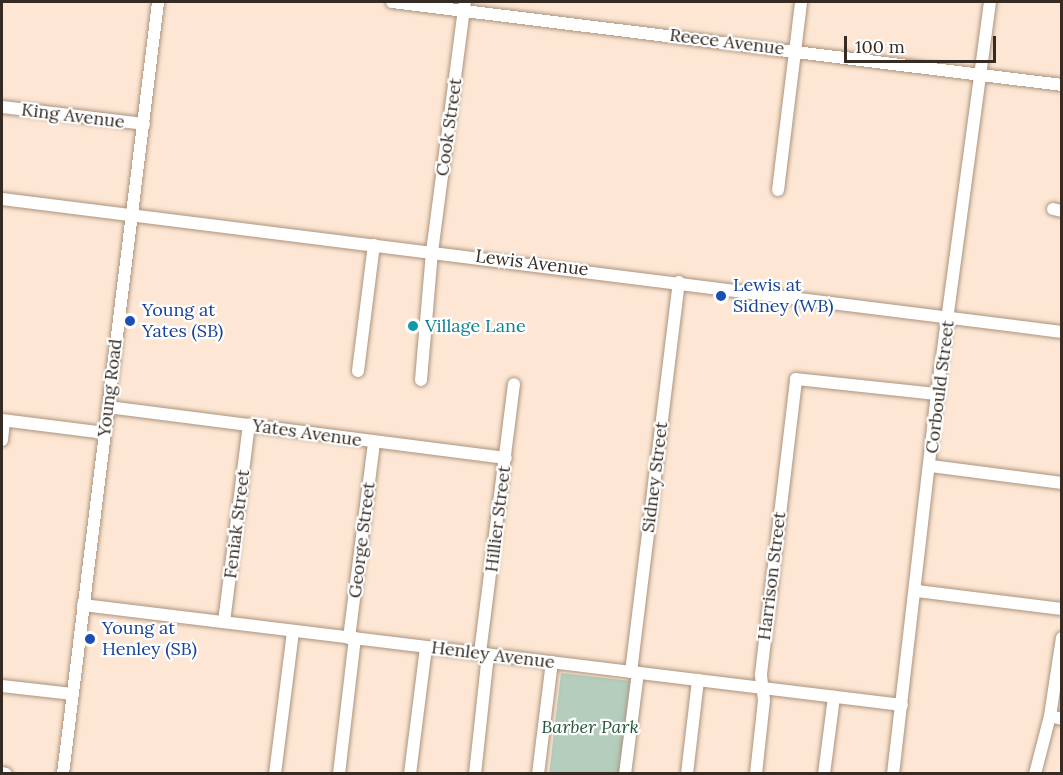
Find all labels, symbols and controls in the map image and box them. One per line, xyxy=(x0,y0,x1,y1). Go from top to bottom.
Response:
street label: Reece Avenue xyxy=(668,24,786,60)
scale bar xyxy=(847,24,998,62)
text: 100 m xyxy=(855,35,905,58)
street label: Cook Street xyxy=(431,76,467,178)
street label: King Avenue xyxy=(20,99,126,133)
street label: Lewis Avenue xyxy=(474,245,590,281)
place label: Lewis at Sidney (WB) xyxy=(733,275,833,318)
marker: Lewis at Sidney (WB) xyxy=(714,289,728,303)
place label: Young at Yates (SB) xyxy=(142,300,223,342)
marker: Young at Yates (SB) xyxy=(123,314,137,328)
place label: Village Lane xyxy=(425,315,526,337)
marker: Village Lane xyxy=(406,319,420,333)
street label: Corbould Street xyxy=(921,319,959,455)
street label: Young Road xyxy=(93,338,127,438)
street label: Yates Avenue xyxy=(251,415,363,451)
street label: Sidney Street xyxy=(637,420,673,534)
street label: Hillier Street xyxy=(481,465,515,573)
street label: Feniak Street xyxy=(220,468,254,580)
street label: George Street xyxy=(344,481,380,599)
street label: Harrison Street xyxy=(753,510,791,642)
place label: Young at Henley (SB) xyxy=(102,618,197,660)
marker: Young at Henley (SB) xyxy=(83,632,97,646)
street label: Henley Avenue xyxy=(430,637,556,673)
park label: Barber Park xyxy=(541,716,639,738)

